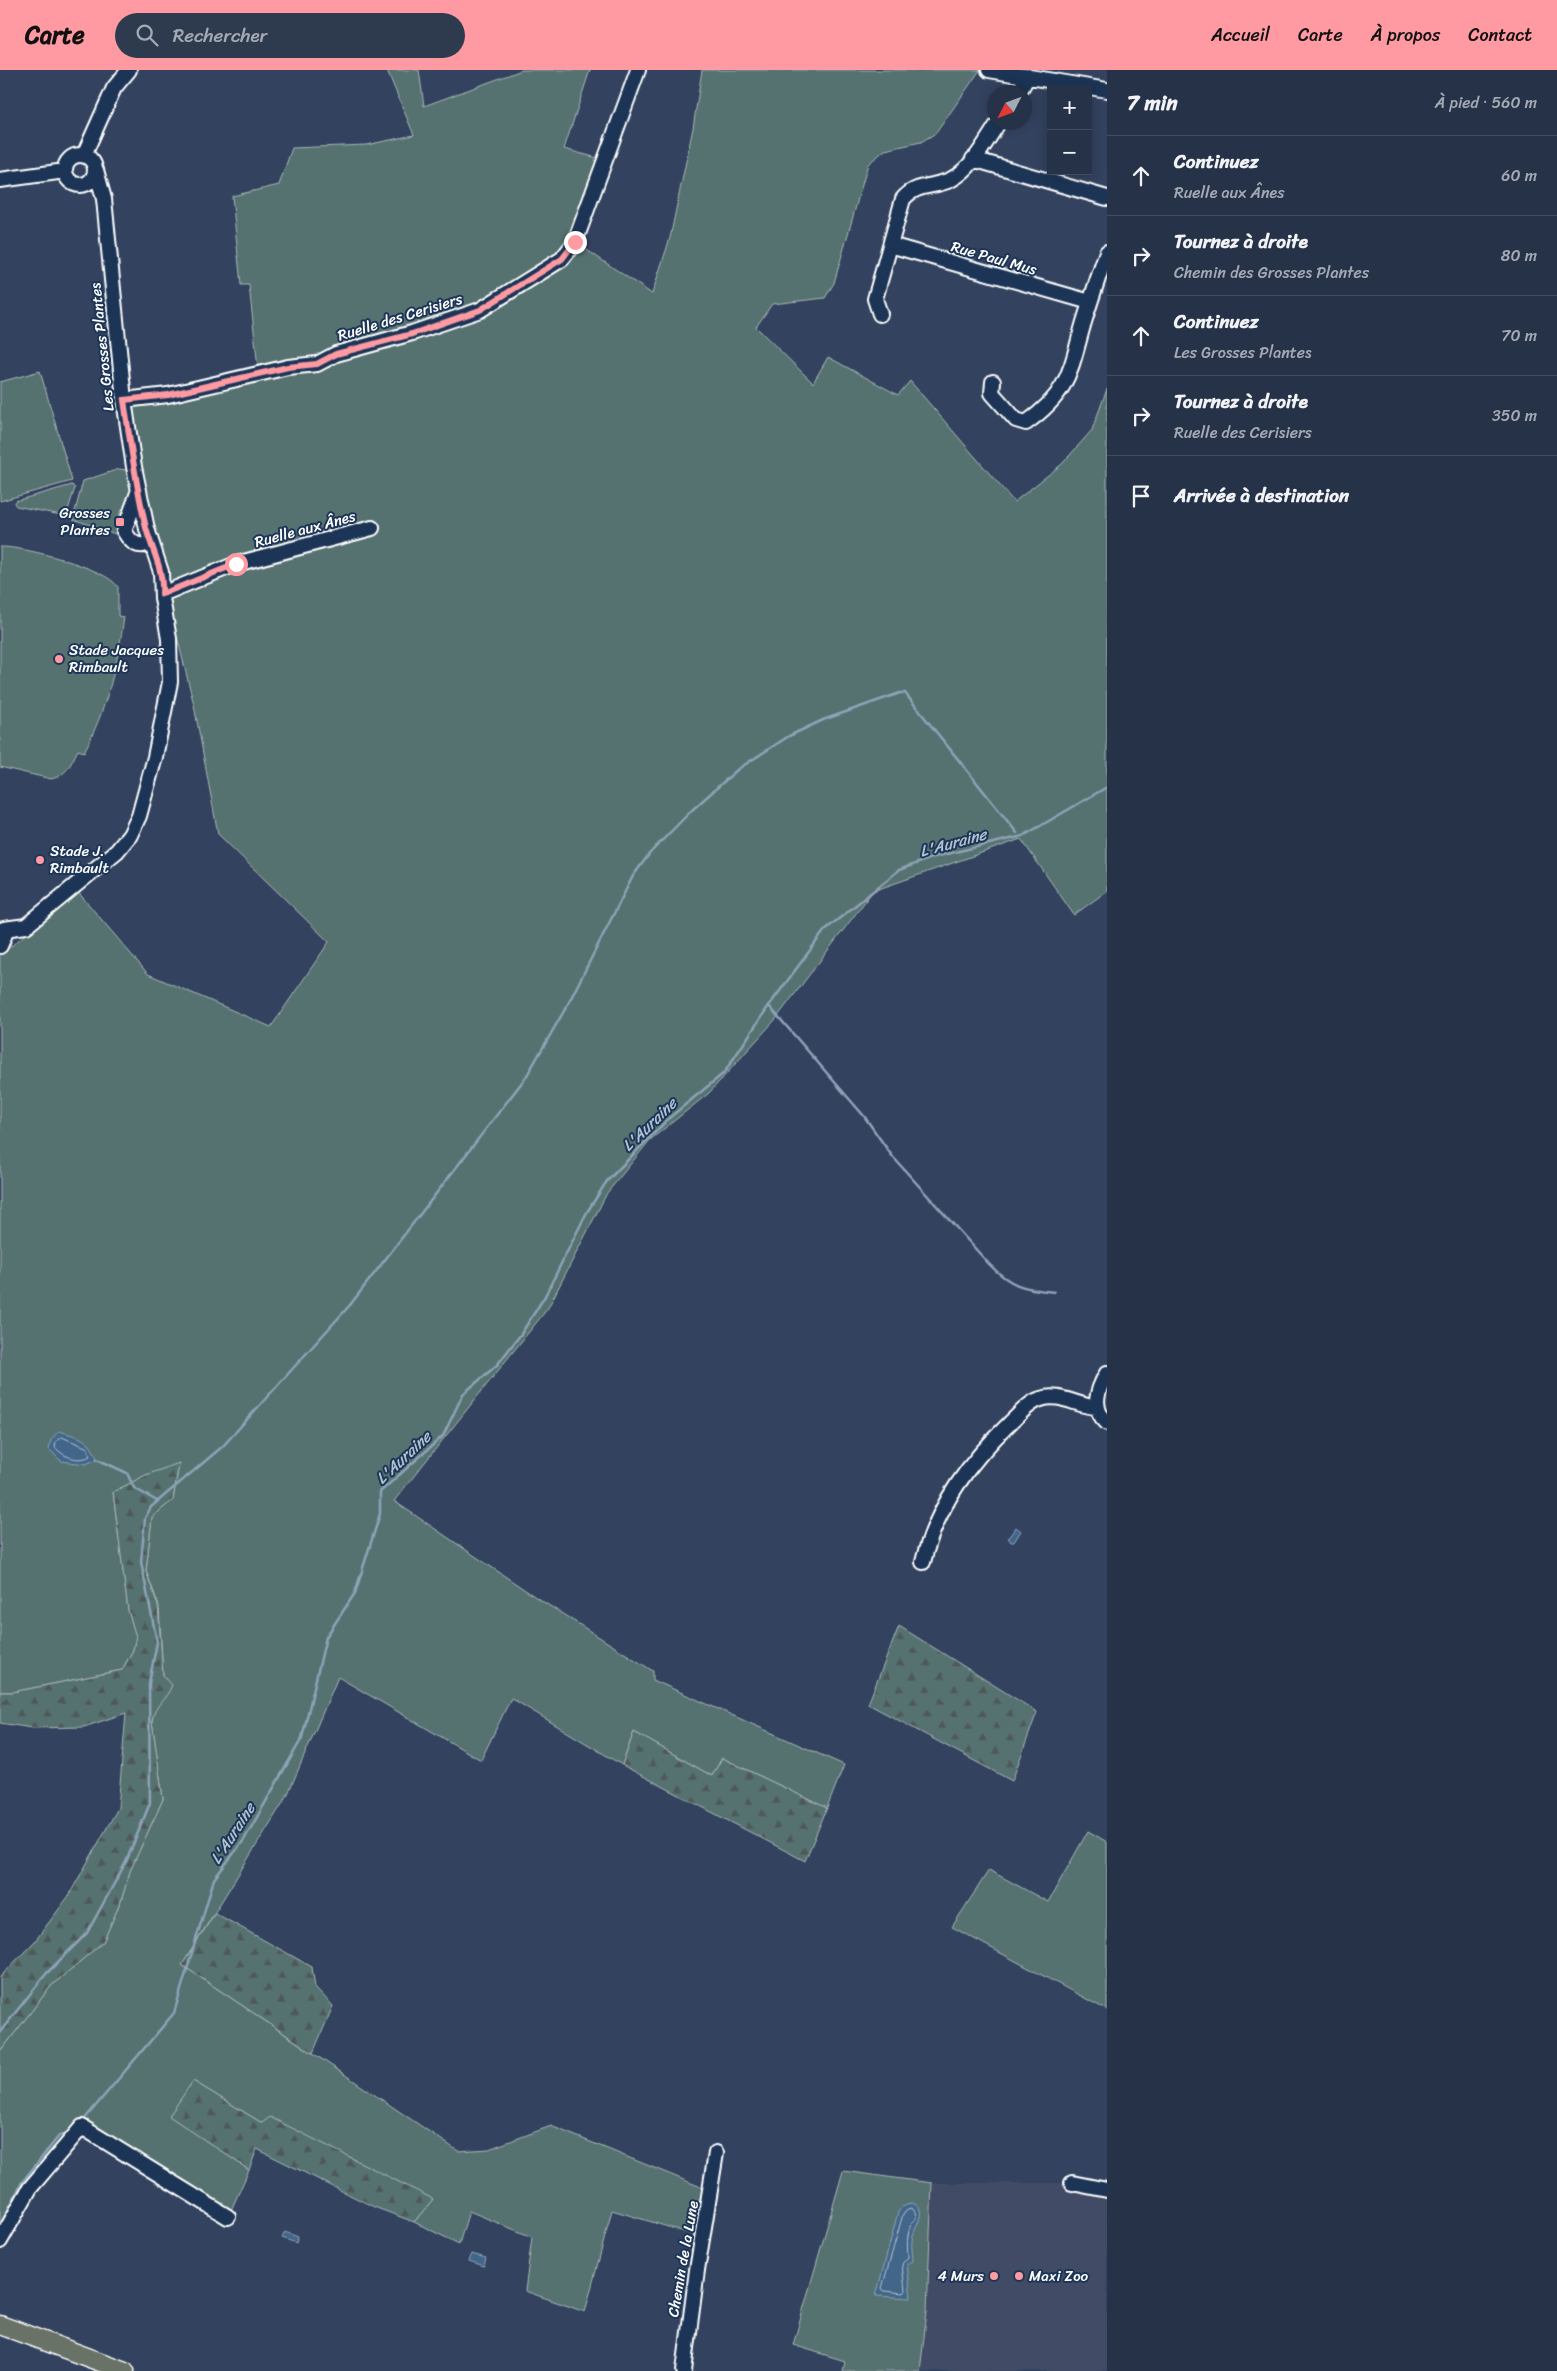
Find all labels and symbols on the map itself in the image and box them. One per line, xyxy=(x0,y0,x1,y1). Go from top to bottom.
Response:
north arrow xyxy=(987,85,1032,130)
route end xyxy=(564,231,587,254)
street label: Rue Paul Mus xyxy=(948,233,1040,283)
street label: Les Grosses Plantes xyxy=(82,281,122,413)
street label: Ruelle des Cerisiers xyxy=(334,286,466,348)
place label: Grosses Plantes xyxy=(59,500,110,543)
street label: Ruelle aux Ânes xyxy=(252,503,359,555)
marker: Grosses Plantes xyxy=(114,516,126,528)
route start xyxy=(225,553,248,576)
place label: Stade Jacques Rimbault xyxy=(69,637,164,680)
marker: Stade Jacques Rimbault xyxy=(53,653,65,665)
water label: L'Auraine xyxy=(916,819,992,865)
place label: Stade J. Rimbault xyxy=(50,838,110,881)
marker: Stade J. Rimbault xyxy=(34,854,46,866)
water label: L'Auraine xyxy=(615,1089,685,1159)
water label: L'Auraine xyxy=(368,1422,440,1491)
water label: L'Auraine xyxy=(202,1795,264,1870)
street label: Chemin de la Lune xyxy=(660,2199,706,2319)
place label: 4 Murs xyxy=(937,2263,984,2289)
place label: Maxi Zoo xyxy=(1029,2263,1089,2289)
marker: 4 Murs xyxy=(988,2270,1000,2282)
marker: Maxi Zoo xyxy=(1013,2270,1025,2282)

